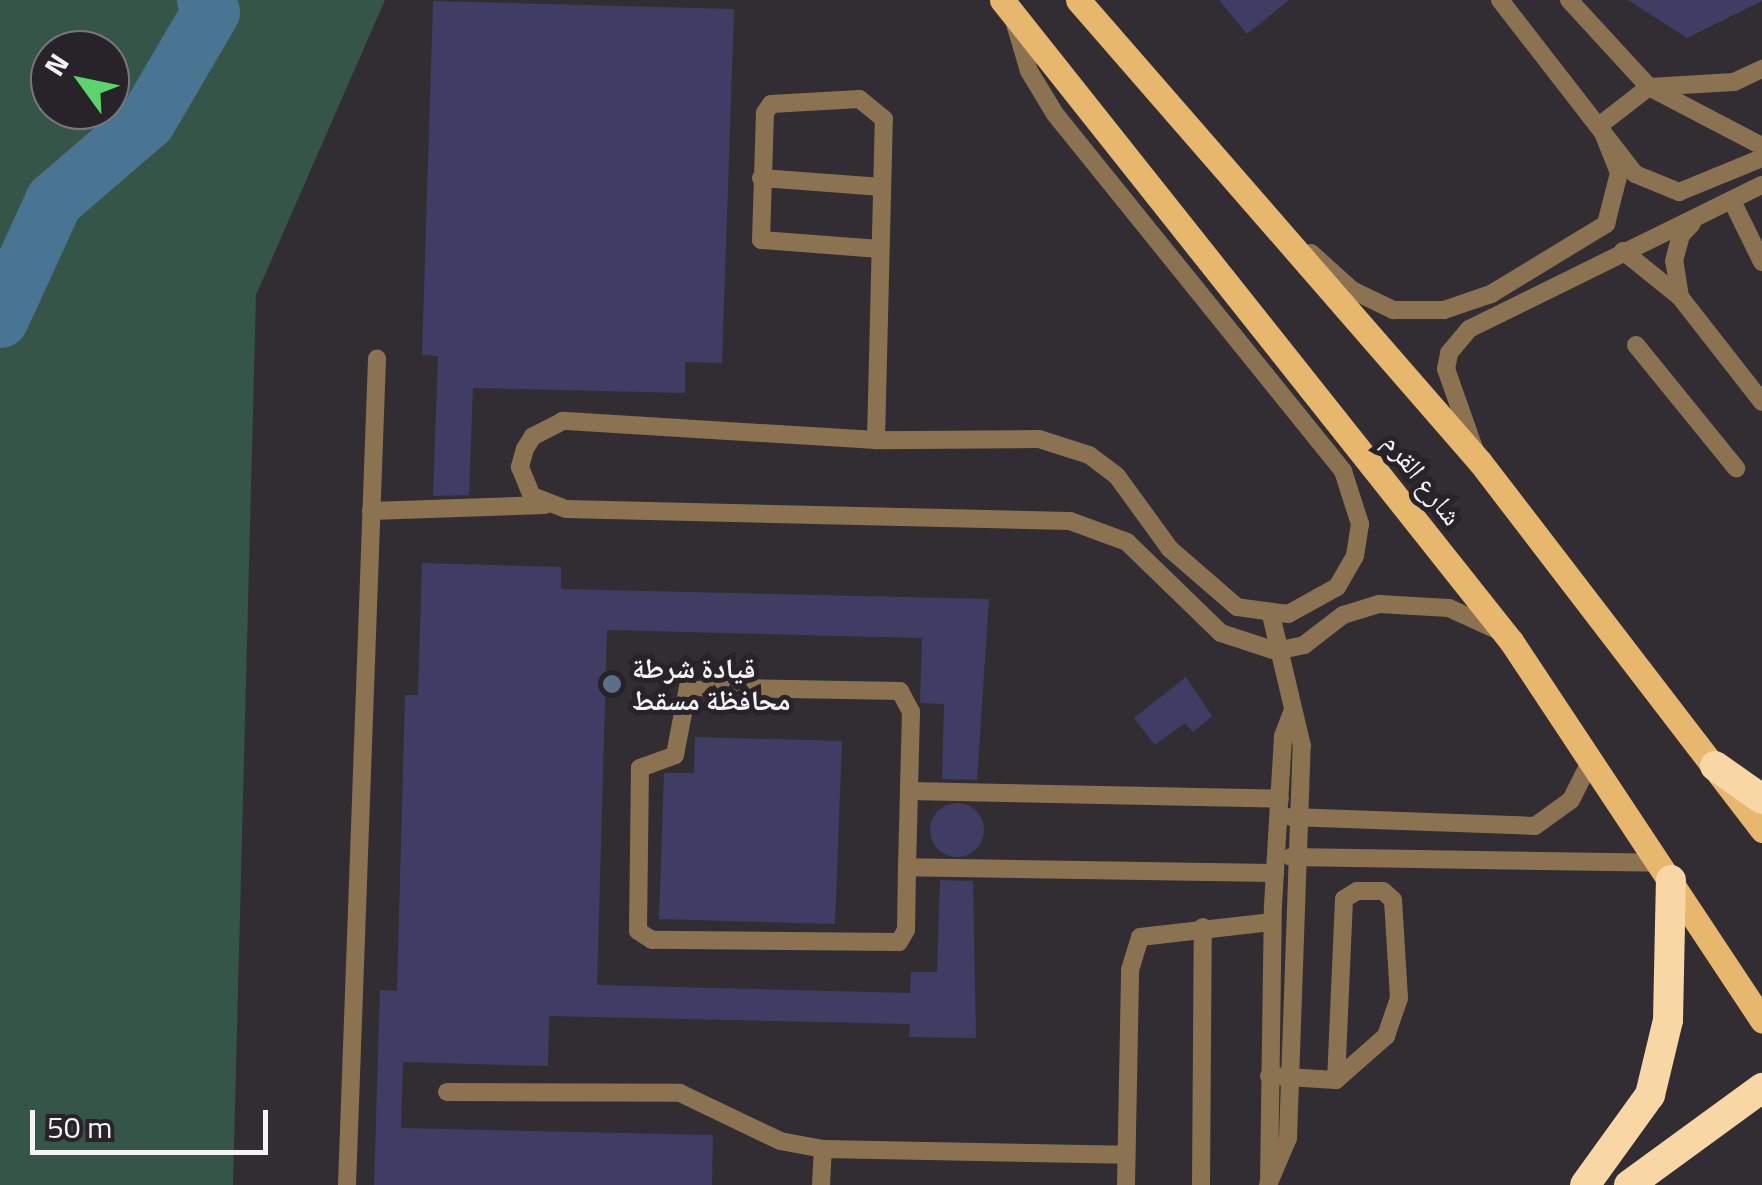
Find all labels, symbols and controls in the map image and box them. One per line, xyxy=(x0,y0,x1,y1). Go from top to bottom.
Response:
north arrow xyxy=(30,30,130,130)
text: N xyxy=(33,45,79,84)
street label: شارع القرم xyxy=(1377,426,1469,532)
place label: قيادة شرطة محافظة مسقط xyxy=(632,651,790,717)
marker: قيادة شرطة محافظة مسقط xyxy=(601,673,623,695)
scale bar xyxy=(35,1090,272,1152)
text: 50 m xyxy=(47,1104,112,1150)

